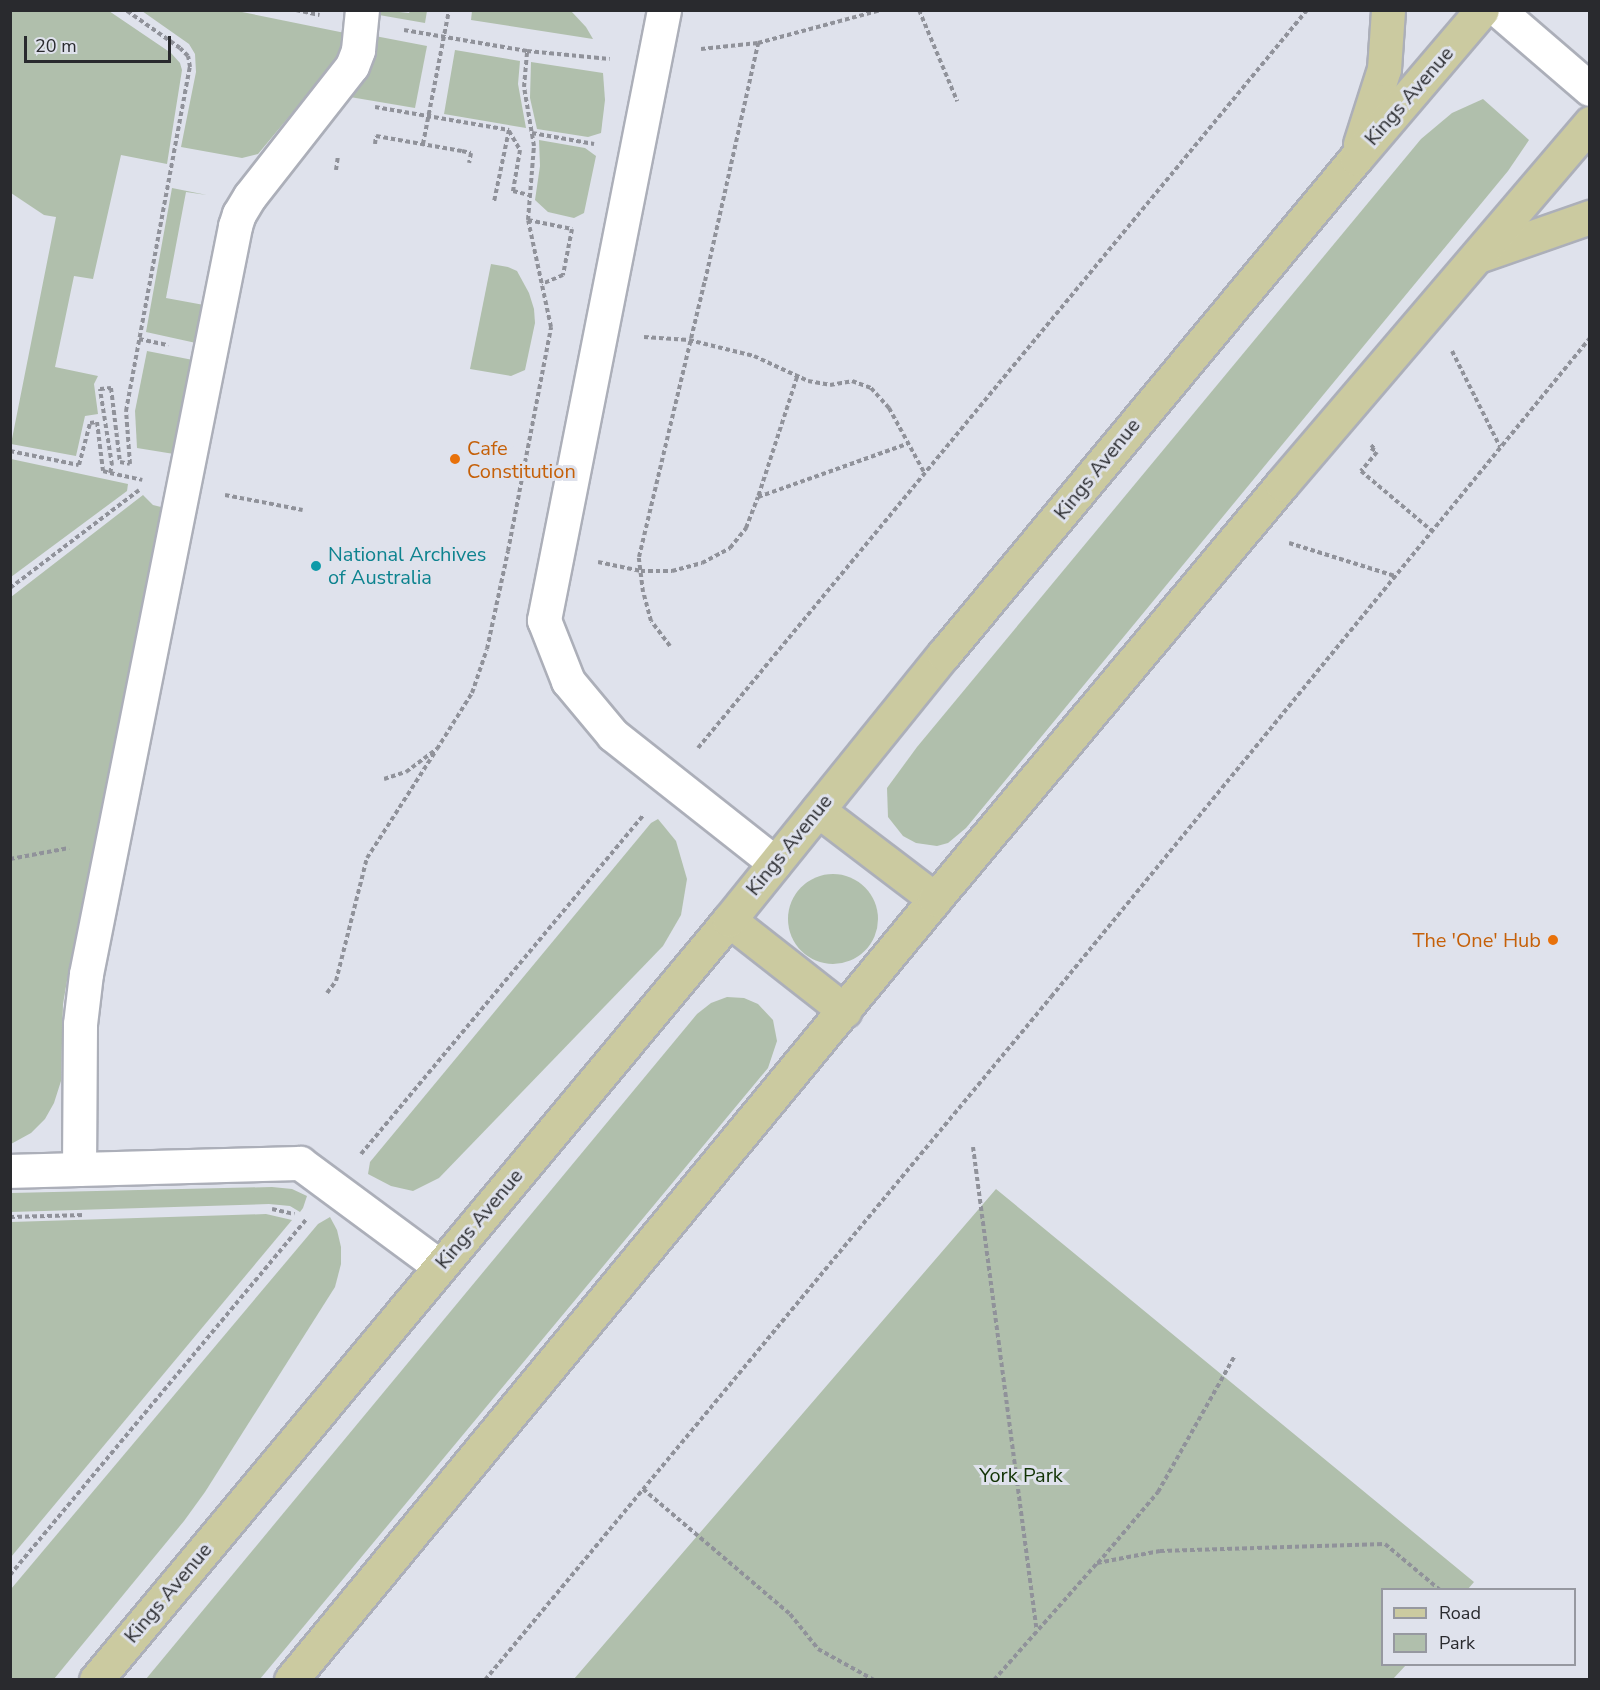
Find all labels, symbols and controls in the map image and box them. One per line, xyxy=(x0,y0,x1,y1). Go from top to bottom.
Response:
scale bar xyxy=(27,24,174,62)
text: 20 m xyxy=(35,34,77,58)
street label: Kings Avenue xyxy=(1360,42,1458,150)
street label: Kings Avenue xyxy=(1049,414,1145,524)
place label: Cafe Constitution xyxy=(467,436,576,483)
marker: Cafe Constitution xyxy=(448,452,462,466)
place label: National Archives of Australia xyxy=(328,542,486,589)
marker: National Archives of Australia xyxy=(309,559,323,573)
street label: Kings Avenue xyxy=(741,790,837,900)
place label: The 'One' Hub xyxy=(1412,928,1541,952)
marker: The 'One' Hub xyxy=(1546,933,1560,947)
street label: Kings Avenue xyxy=(430,1164,528,1274)
park label: York Park xyxy=(979,1463,1063,1487)
street label: Kings Avenue xyxy=(119,1538,217,1648)
legend xyxy=(1381,1588,1576,1666)
text: Road xyxy=(1439,1601,1481,1625)
text: Park xyxy=(1439,1631,1475,1655)

